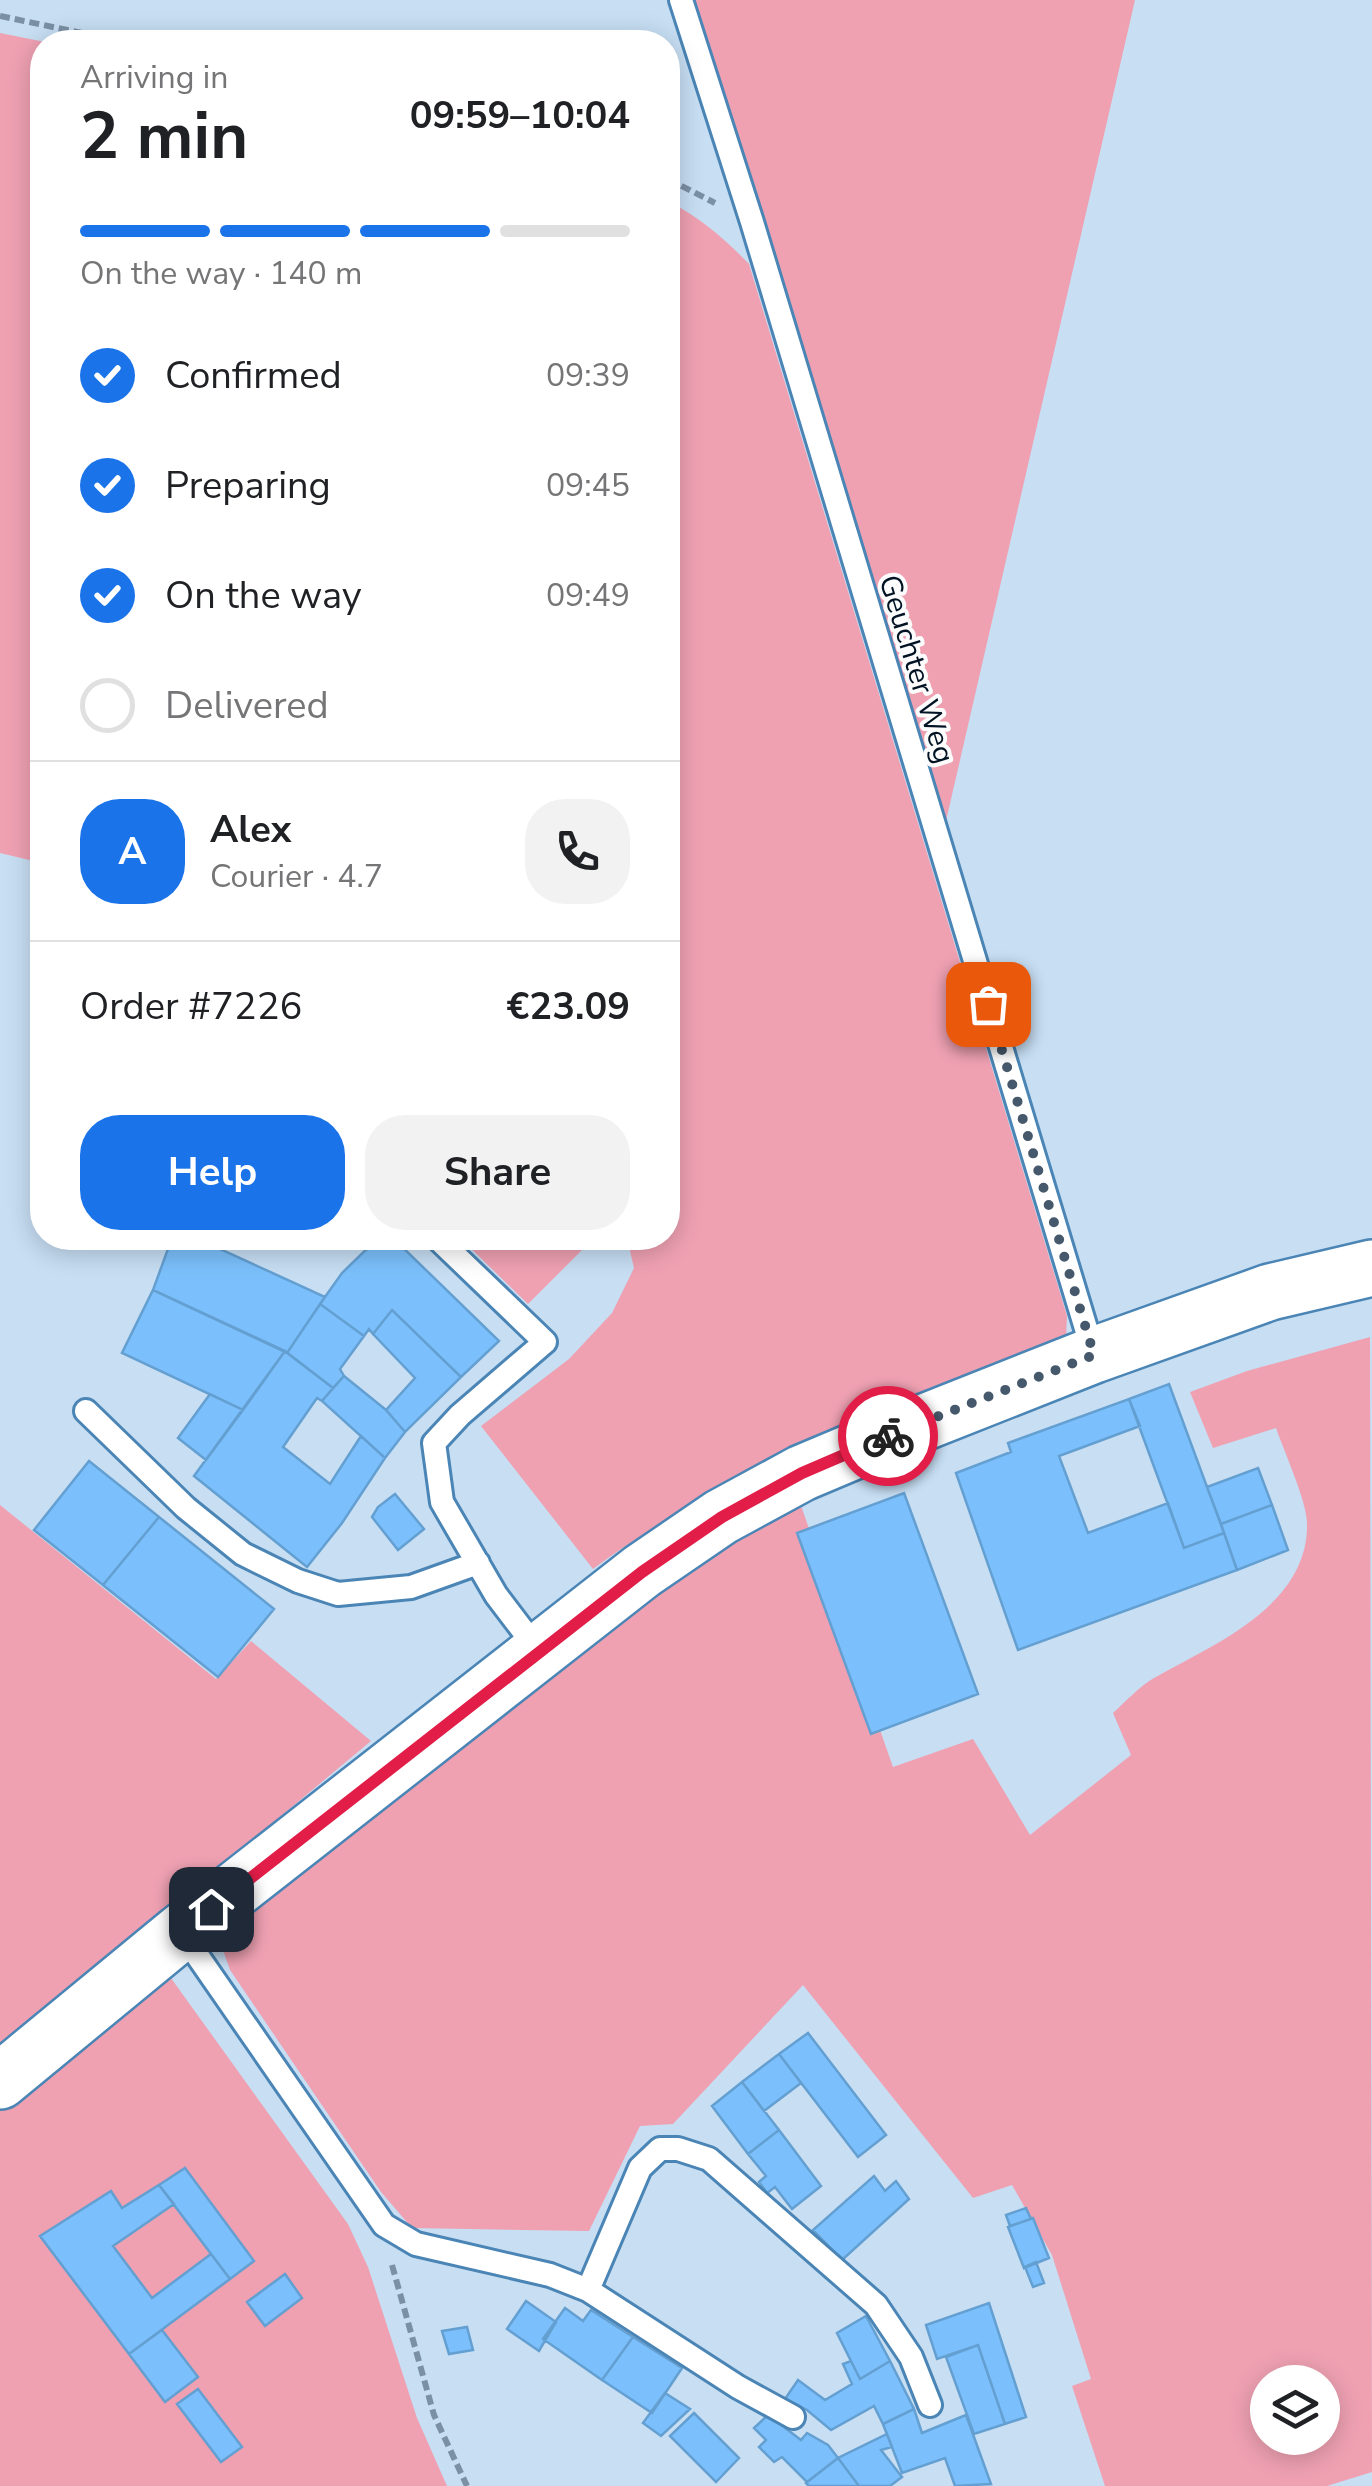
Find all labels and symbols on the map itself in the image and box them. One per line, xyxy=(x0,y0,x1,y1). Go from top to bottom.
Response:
street label: Geuchter Weg xyxy=(868,570,965,768)
pin xyxy=(946,962,1031,1047)
courier xyxy=(838,1386,938,1486)
pin xyxy=(169,1867,254,1952)

